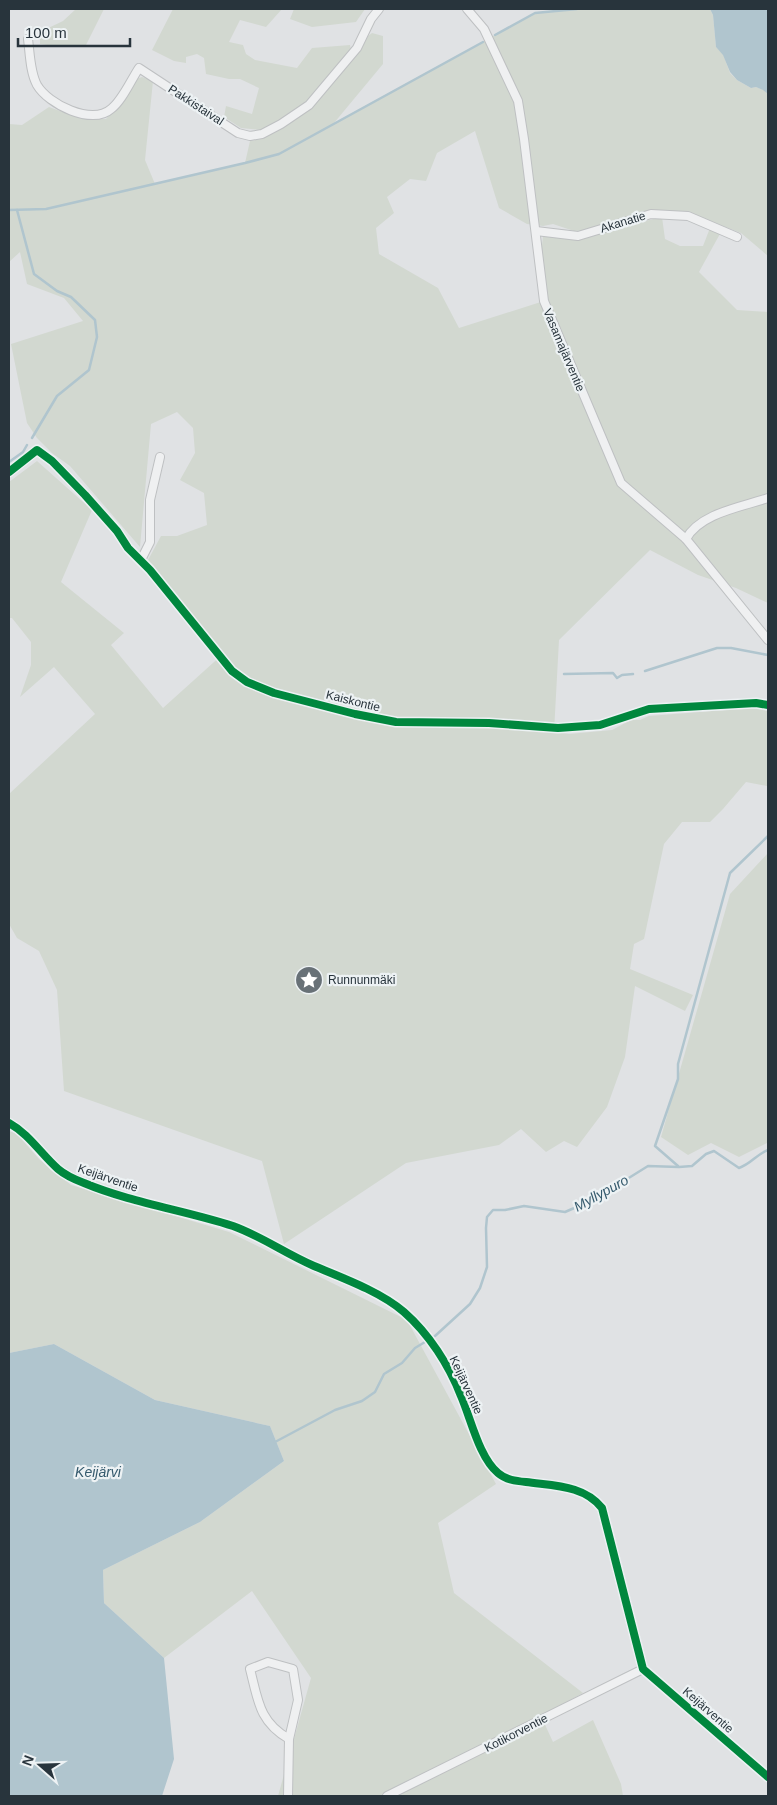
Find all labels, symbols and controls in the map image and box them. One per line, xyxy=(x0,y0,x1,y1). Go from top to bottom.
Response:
scale bar xyxy=(18,15,130,47)
text: 100 m xyxy=(25,24,67,41)
street label: Pakkistaival xyxy=(166,82,226,128)
street label: Akanatie xyxy=(599,208,648,236)
street label: Vasamajärventie xyxy=(540,307,588,394)
street label: Kaiskontie xyxy=(324,688,382,715)
place icon: Runnunmäki xyxy=(294,965,324,995)
place label: Runnunmäki xyxy=(328,973,395,987)
street label: Keijärventie xyxy=(76,1161,140,1195)
water label: Myllypuro xyxy=(571,1171,631,1215)
street label: Keijärventie xyxy=(446,1354,486,1417)
water label: Keijärvi xyxy=(75,1464,122,1480)
street label: Keijärventie xyxy=(680,1684,736,1736)
street label: Kotikorventie xyxy=(482,1711,550,1755)
north arrow xyxy=(15,1740,65,1790)
text: N xyxy=(19,1753,37,1768)

